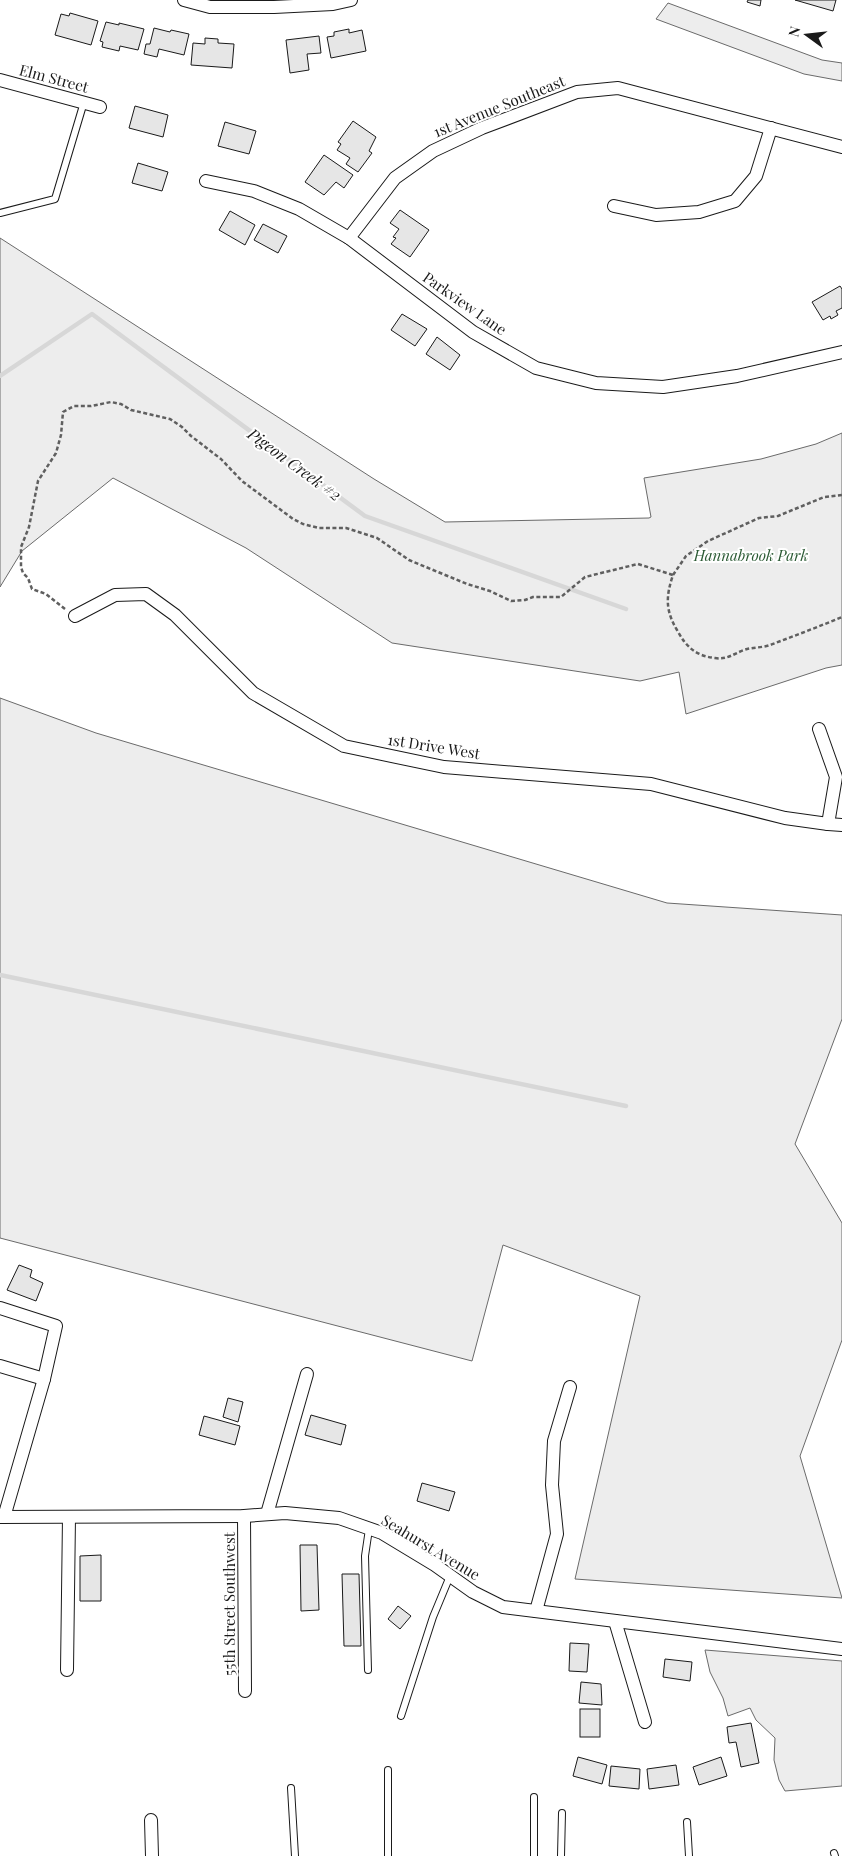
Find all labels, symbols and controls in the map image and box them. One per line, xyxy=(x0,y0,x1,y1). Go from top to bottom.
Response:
north arrow xyxy=(782,10,832,60)
text: N xyxy=(783,24,804,39)
street label: Elm Street xyxy=(17,59,91,97)
street label: 1st Avenue Southeast xyxy=(430,70,568,141)
street label: Parkview Lane xyxy=(419,267,511,339)
water label: Pigeon Creek #2 xyxy=(243,422,346,505)
park label: Hannabrook Park xyxy=(693,545,809,565)
street label: 1st Drive West xyxy=(386,729,482,763)
street label: Seahurst Avenue xyxy=(378,1510,484,1584)
street label: 55th Street Southwest xyxy=(219,1531,239,1676)

